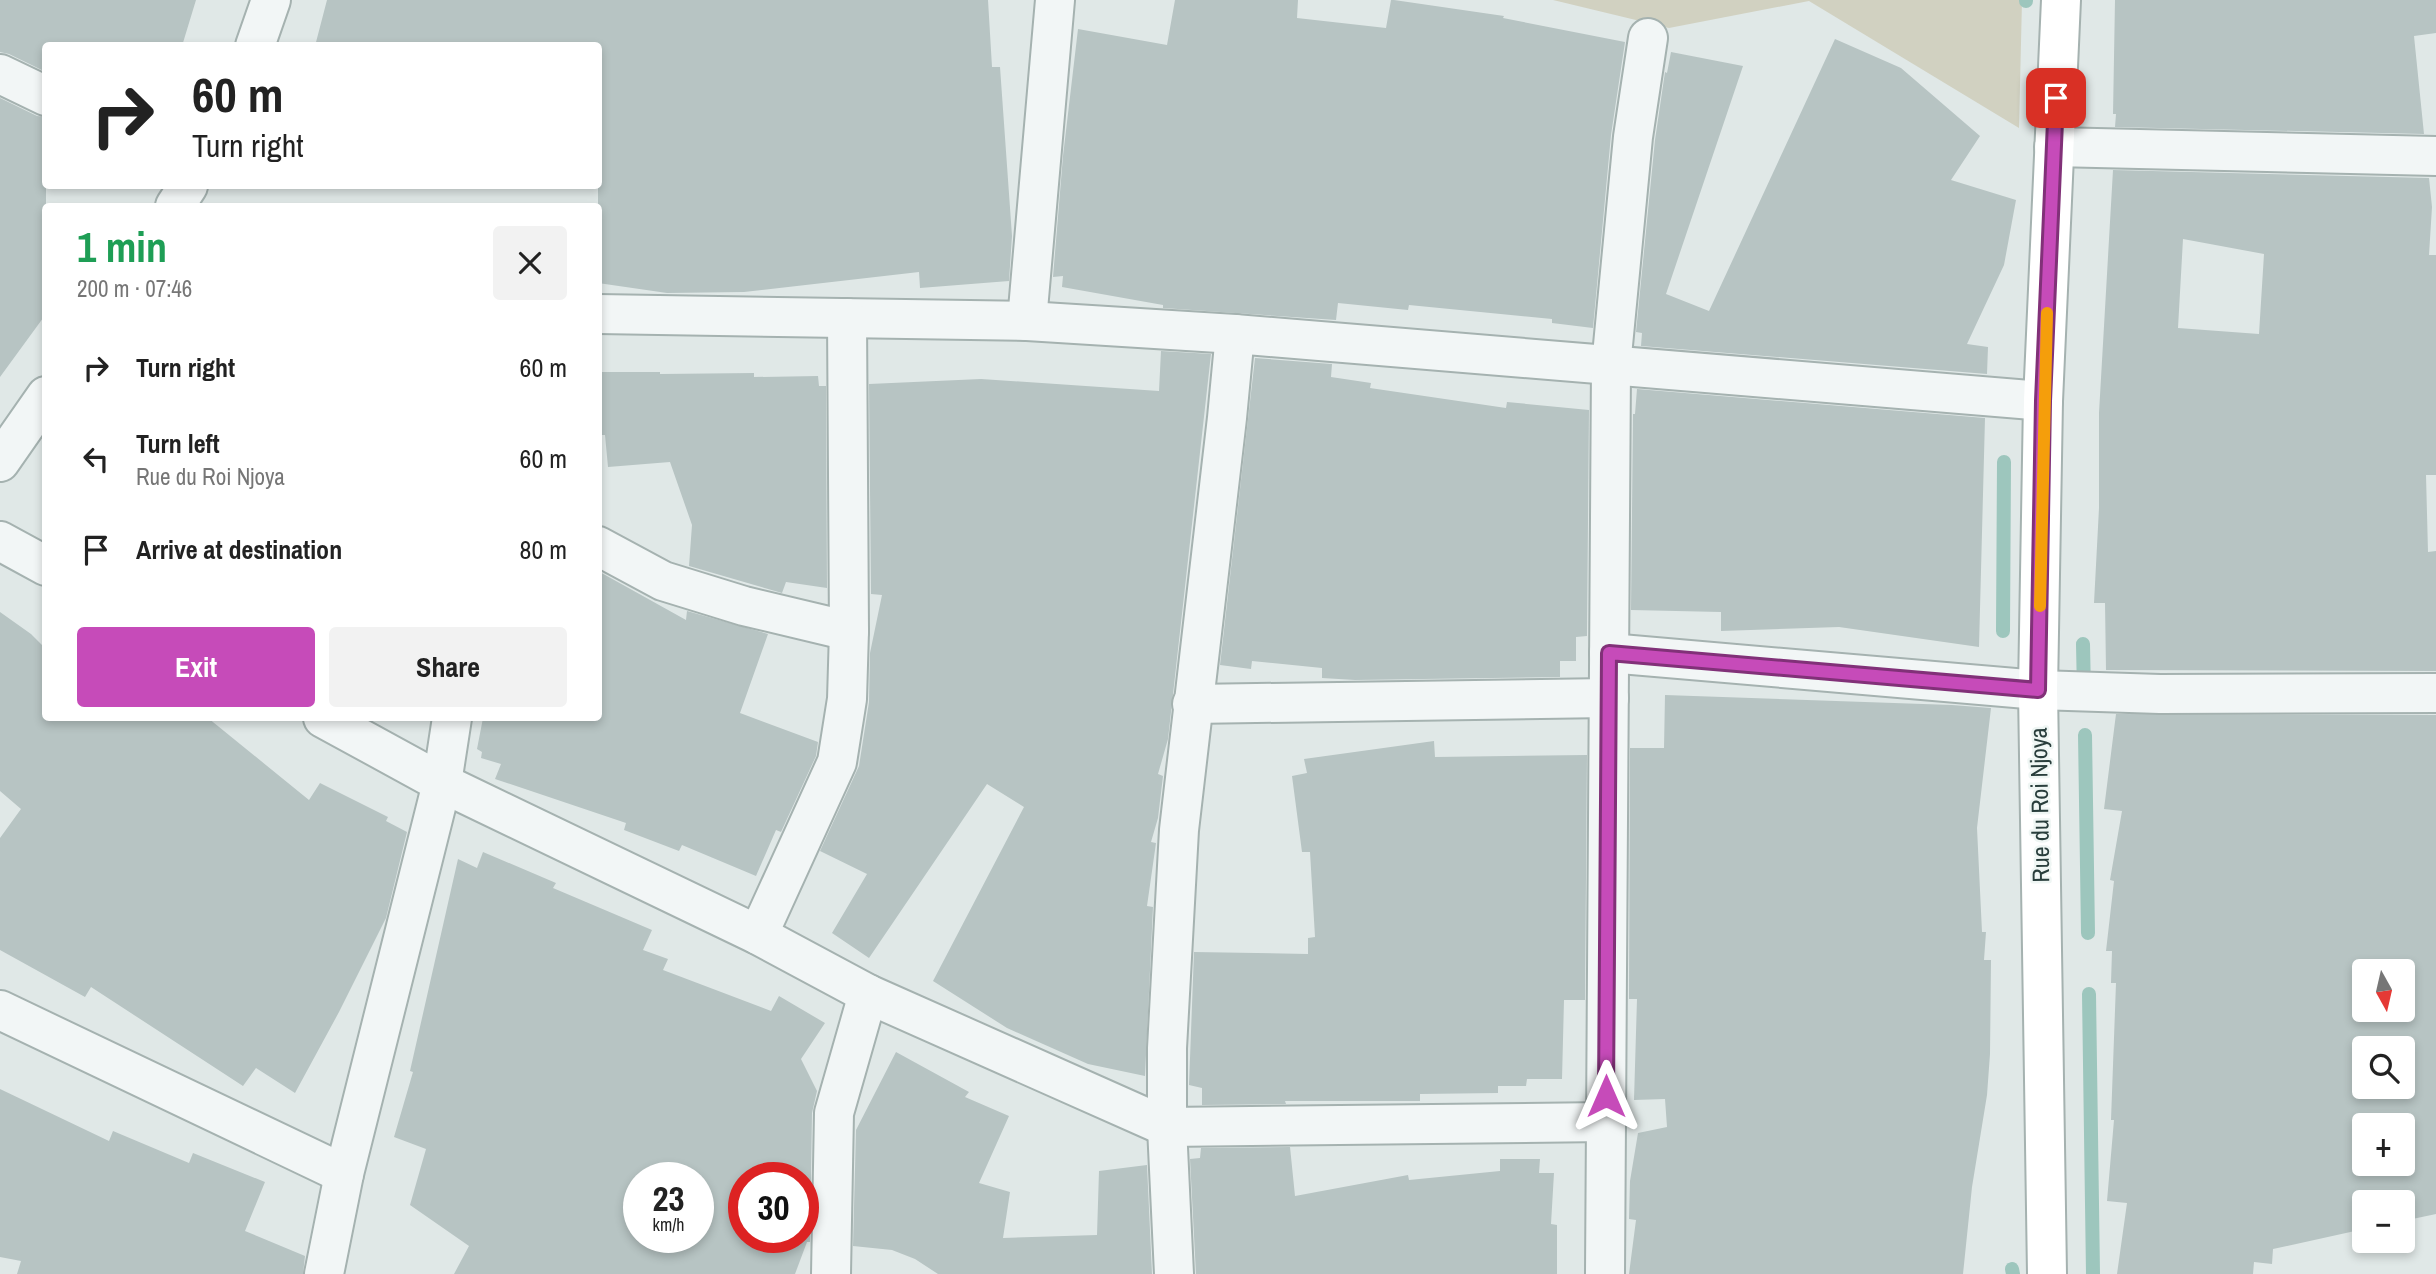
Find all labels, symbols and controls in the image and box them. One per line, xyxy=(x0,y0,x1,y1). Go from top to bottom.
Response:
text: 60 m xyxy=(192,61,284,127)
pin xyxy=(2026,68,2086,128)
icon: right xyxy=(77,70,168,161)
icon: arrive xyxy=(2037,79,2075,117)
text: Turn right xyxy=(192,124,304,167)
text: 1 min xyxy=(77,219,167,275)
button: close xyxy=(493,226,567,300)
text: 200 m · 07:46 xyxy=(77,273,192,304)
icon: right xyxy=(77,349,115,387)
text: Turn right xyxy=(136,350,235,385)
text: 60 m xyxy=(520,350,567,385)
text: Turn left xyxy=(136,426,220,461)
icon: left xyxy=(77,440,115,478)
text: 60 m xyxy=(520,441,567,476)
text: Rue du Roi Njoya xyxy=(136,461,285,492)
icon: arrive xyxy=(77,531,115,569)
text: Arrive at destination xyxy=(136,532,342,567)
text: 80 m xyxy=(520,532,567,567)
button: Exit xyxy=(77,627,315,707)
button: Share xyxy=(329,627,567,707)
street label: Rue du Roi Njoya xyxy=(2022,727,2056,883)
north arrow xyxy=(2352,959,2415,1022)
map controls xyxy=(2352,959,2415,1253)
button: search xyxy=(2352,1036,2415,1099)
position arrow xyxy=(1569,1059,1643,1133)
button: + xyxy=(2352,1113,2415,1176)
speed limit sign: 30 xyxy=(728,1162,819,1253)
text: 23 xyxy=(653,1175,684,1222)
button: − xyxy=(2352,1190,2415,1253)
text: km/h xyxy=(653,1212,685,1237)

